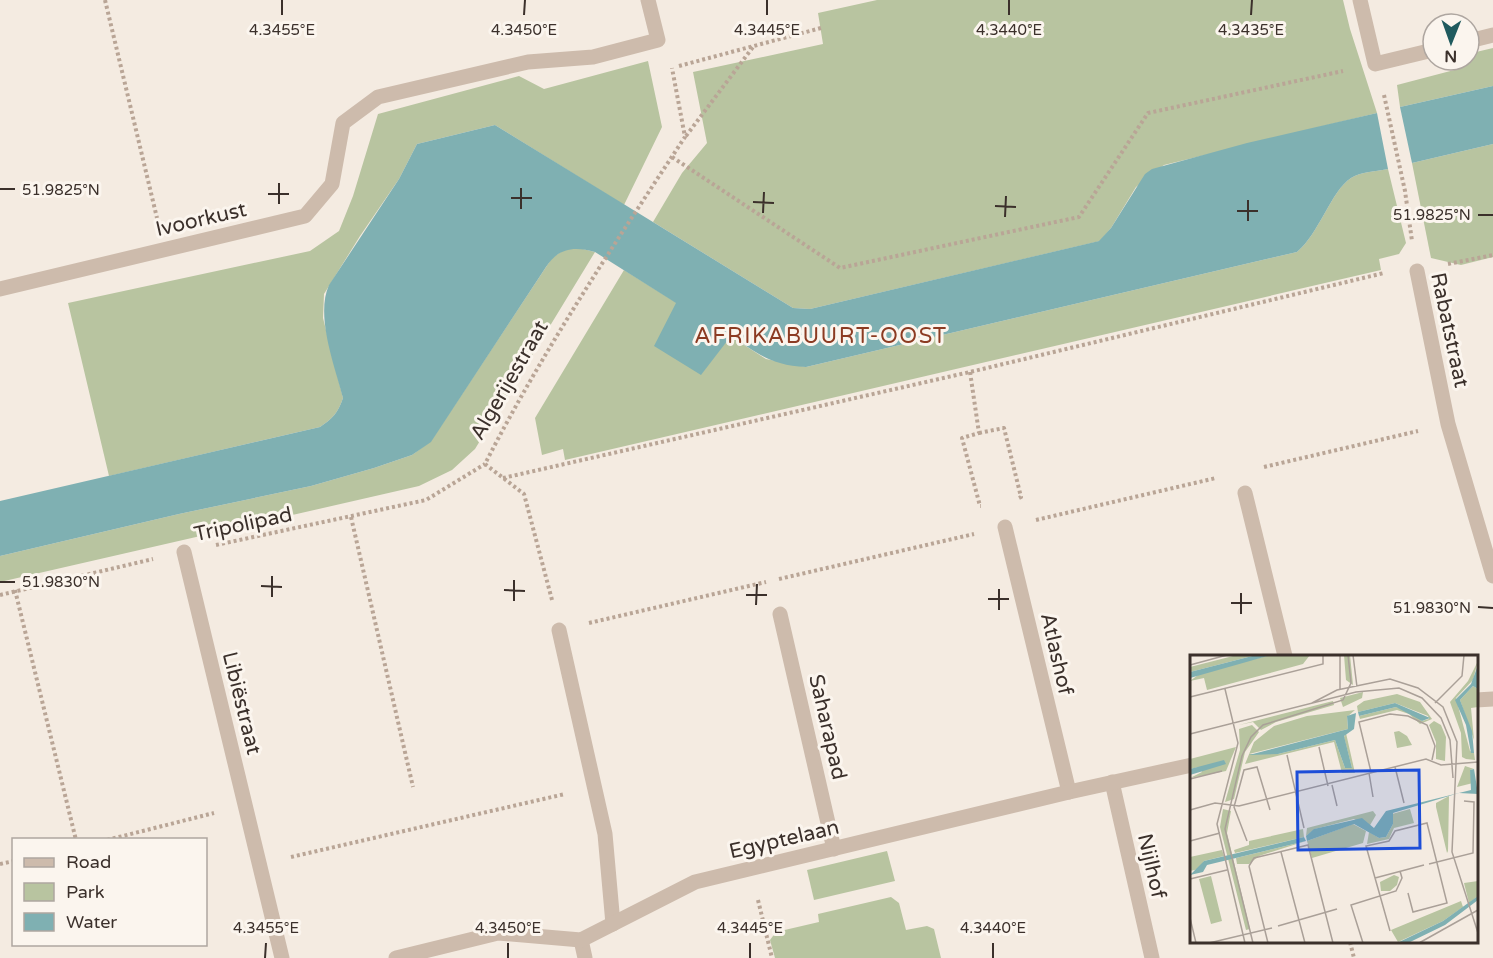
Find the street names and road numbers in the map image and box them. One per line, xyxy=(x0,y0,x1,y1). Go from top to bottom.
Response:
street label: Ivoorkust xyxy=(153,197,249,242)
street label: Rabatstraat xyxy=(1425,270,1474,390)
street label: Algerijestraat xyxy=(465,316,554,444)
street label: Tripolipad xyxy=(192,502,294,547)
street label: Atlashof xyxy=(1035,610,1078,698)
street label: Libiëstraat xyxy=(217,649,266,757)
street label: Saharapad xyxy=(803,672,852,782)
street label: Egyptelaan xyxy=(727,815,842,864)
street label: Nijlhof xyxy=(1132,831,1171,901)

